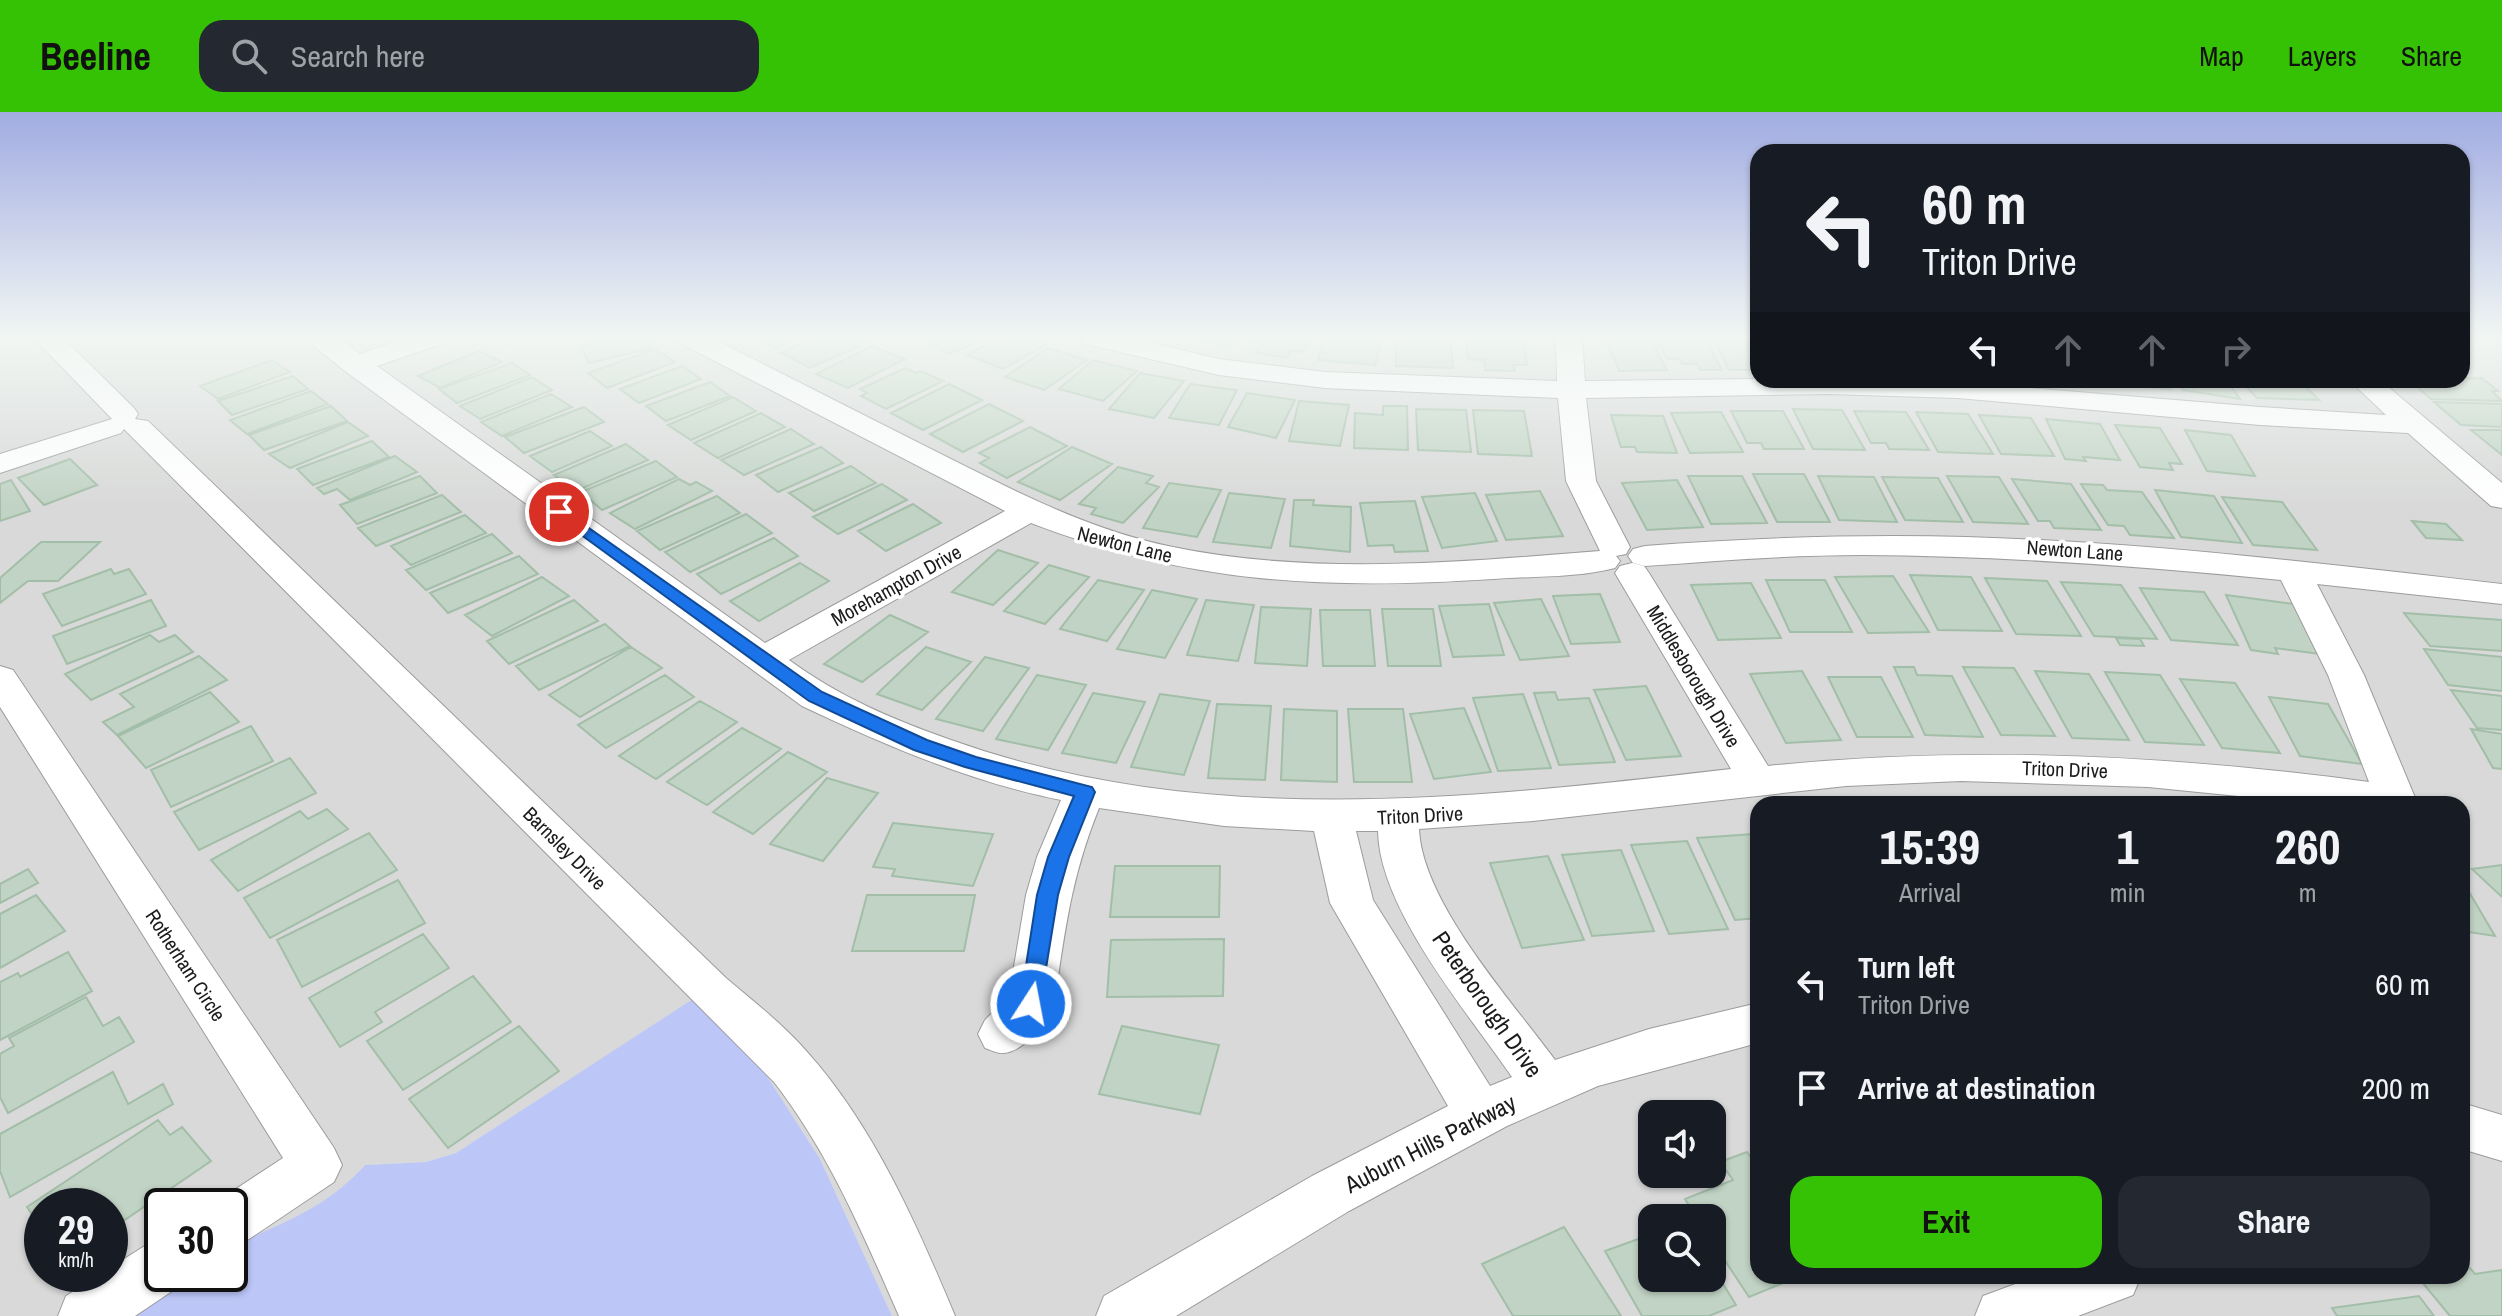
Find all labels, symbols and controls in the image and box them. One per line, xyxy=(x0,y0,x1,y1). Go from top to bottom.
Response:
search box xyxy=(199,20,759,92)
text: Beeline xyxy=(40,31,151,82)
icon: search xyxy=(227,34,271,78)
text: Search here xyxy=(291,36,425,76)
text: Map xyxy=(2199,37,2244,75)
text: Layers xyxy=(2288,37,2357,75)
text: Share xyxy=(2401,37,2462,75)
text: 60 m xyxy=(1922,166,2027,241)
icon: left xyxy=(1790,176,1894,280)
text: Triton Drive xyxy=(1922,238,2077,286)
icon: left xyxy=(1962,328,2006,372)
icon: ahead xyxy=(2046,328,2090,372)
icon: ahead xyxy=(2130,328,2174,372)
icon: right xyxy=(2214,328,2258,372)
pin xyxy=(525,478,593,546)
icon: arrive xyxy=(537,490,581,534)
street label: Newton Lane xyxy=(1075,519,1175,569)
street label: Newton Lane xyxy=(2026,533,2124,567)
street label: Morehampton Drive xyxy=(826,538,966,632)
street label: Middlesborough Drive xyxy=(1641,600,1747,752)
street label: Triton Drive xyxy=(2022,754,2108,784)
street label: Triton Drive xyxy=(1376,799,1464,831)
street label: Barnsley Drive xyxy=(517,800,613,896)
text: 15:39 xyxy=(1880,814,1980,879)
text: 1 xyxy=(2117,814,2138,879)
text: 260 xyxy=(2275,814,2340,879)
text: Arrival xyxy=(1899,875,1961,910)
text: min xyxy=(2110,875,2145,910)
text: m xyxy=(2299,875,2317,910)
street label: Rotherham Circle xyxy=(140,904,232,1026)
street label: Peterborough Drive xyxy=(1426,924,1550,1084)
text: Turn left xyxy=(1858,947,1955,987)
position arrow xyxy=(989,962,1073,1046)
icon: left xyxy=(1790,962,1834,1006)
text: 60 m xyxy=(2375,964,2430,1004)
text: Triton Drive xyxy=(1858,987,1970,1022)
icon: arrive xyxy=(1790,1066,1834,1110)
text: Arrive at destination xyxy=(1858,1068,2096,1108)
text: 200 m xyxy=(2362,1068,2430,1108)
street label: Auburn Hills Parkway xyxy=(1338,1086,1521,1200)
map controls xyxy=(1638,1100,1726,1292)
button: sound xyxy=(1638,1100,1726,1188)
button: Exit xyxy=(1790,1176,2102,1268)
button: Share xyxy=(2118,1176,2430,1268)
speed limit sign: 30 xyxy=(144,1188,248,1292)
text: 29 xyxy=(58,1203,94,1256)
button: search xyxy=(1638,1204,1726,1292)
text: km/h xyxy=(58,1246,94,1273)

